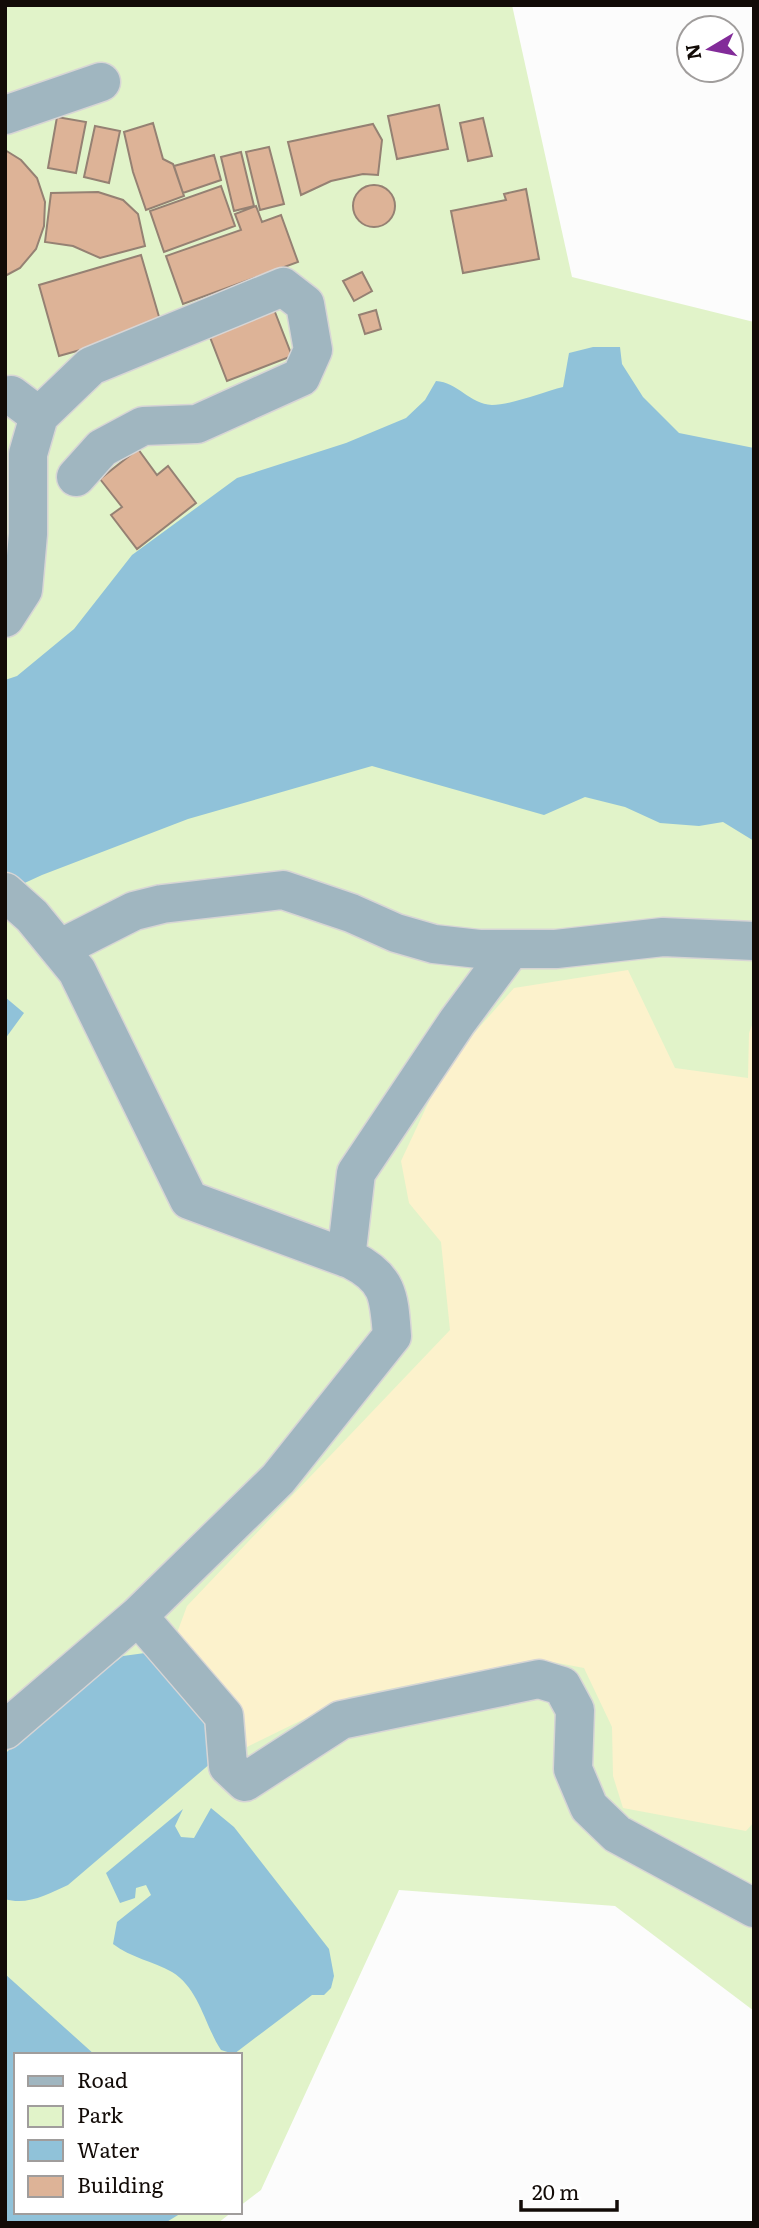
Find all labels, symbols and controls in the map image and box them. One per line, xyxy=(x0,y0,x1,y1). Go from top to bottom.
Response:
north arrow xyxy=(675,14,745,84)
text: N xyxy=(677,42,707,62)
legend xyxy=(14,2053,242,2214)
text: Road xyxy=(77,2063,128,2094)
text: Park xyxy=(77,2098,123,2129)
text: Water xyxy=(77,2133,139,2164)
text: Building xyxy=(77,2168,164,2199)
scale bar xyxy=(521,2168,617,2212)
text: 20 m xyxy=(532,2175,579,2206)

